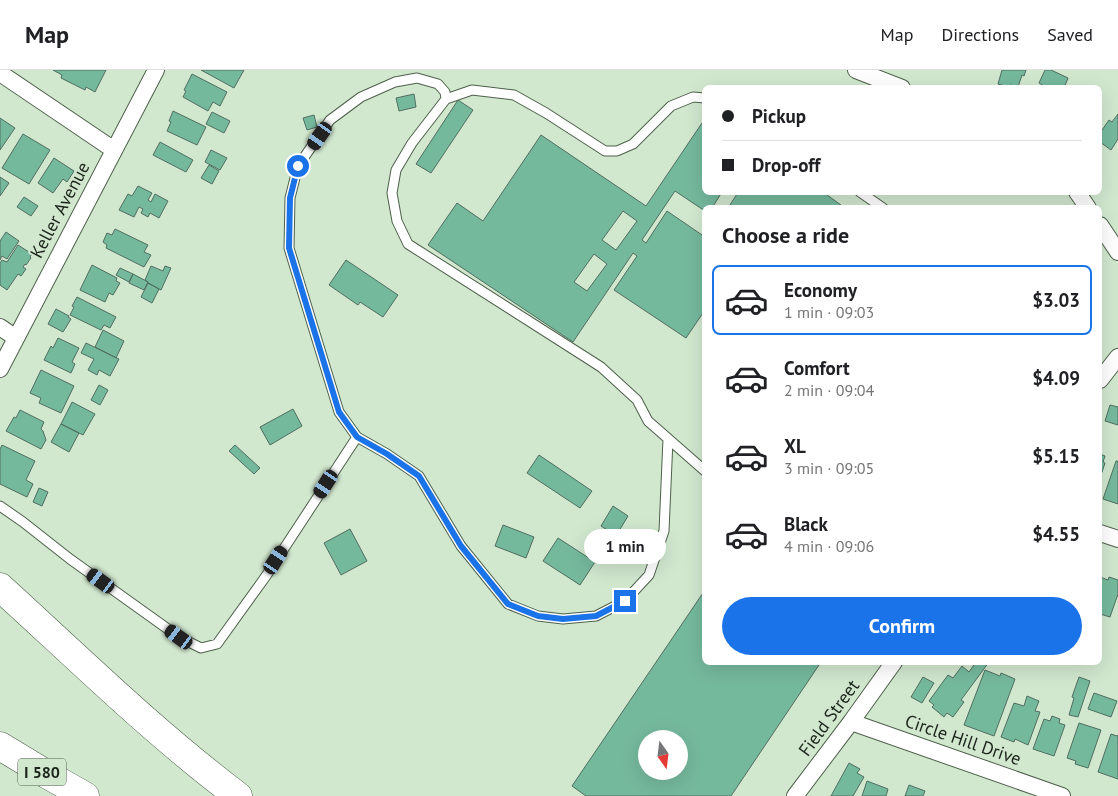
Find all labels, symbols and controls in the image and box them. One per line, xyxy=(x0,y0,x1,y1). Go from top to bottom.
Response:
text: Map xyxy=(25,19,69,50)
text: Map xyxy=(881,23,913,46)
text: Directions xyxy=(941,23,1019,46)
text: Saved xyxy=(1047,23,1093,46)
text: Pickup xyxy=(752,104,806,128)
car xyxy=(305,119,334,153)
text: Drop-off xyxy=(752,153,820,177)
route start xyxy=(287,155,309,177)
street label: Keller Avenue xyxy=(25,158,94,262)
text: Choose a ride xyxy=(722,221,849,249)
icon: car xyxy=(724,278,769,323)
text: Economy xyxy=(784,278,857,302)
text: $3.03 xyxy=(1032,288,1080,312)
text: 1 min · 09:03 xyxy=(784,302,874,322)
icon: car xyxy=(724,356,769,401)
text: Comfort xyxy=(784,356,850,380)
text: $4.09 xyxy=(1032,366,1080,390)
text: 2 min · 09:04 xyxy=(784,380,874,400)
icon: car xyxy=(724,434,769,479)
text: XL xyxy=(784,434,806,458)
text: $5.15 xyxy=(1032,444,1080,468)
text: 3 min · 09:05 xyxy=(784,458,874,478)
car xyxy=(311,467,340,501)
icon: car xyxy=(724,512,769,557)
text: Black xyxy=(784,512,828,536)
text: $4.55 xyxy=(1032,522,1080,546)
callout: 1 min xyxy=(584,528,666,564)
text: 1 min xyxy=(605,536,645,556)
text: 4 min · 09:06 xyxy=(784,536,874,556)
car xyxy=(261,543,290,577)
car xyxy=(84,566,117,596)
route end xyxy=(614,590,636,612)
button: Confirm xyxy=(722,597,1082,655)
car xyxy=(162,622,195,652)
street label: Field Street xyxy=(793,675,864,760)
street label: Circle Hill Drive xyxy=(902,709,1024,770)
north arrow xyxy=(638,730,688,780)
map controls xyxy=(638,730,688,780)
road number: I 580 xyxy=(18,759,66,786)

